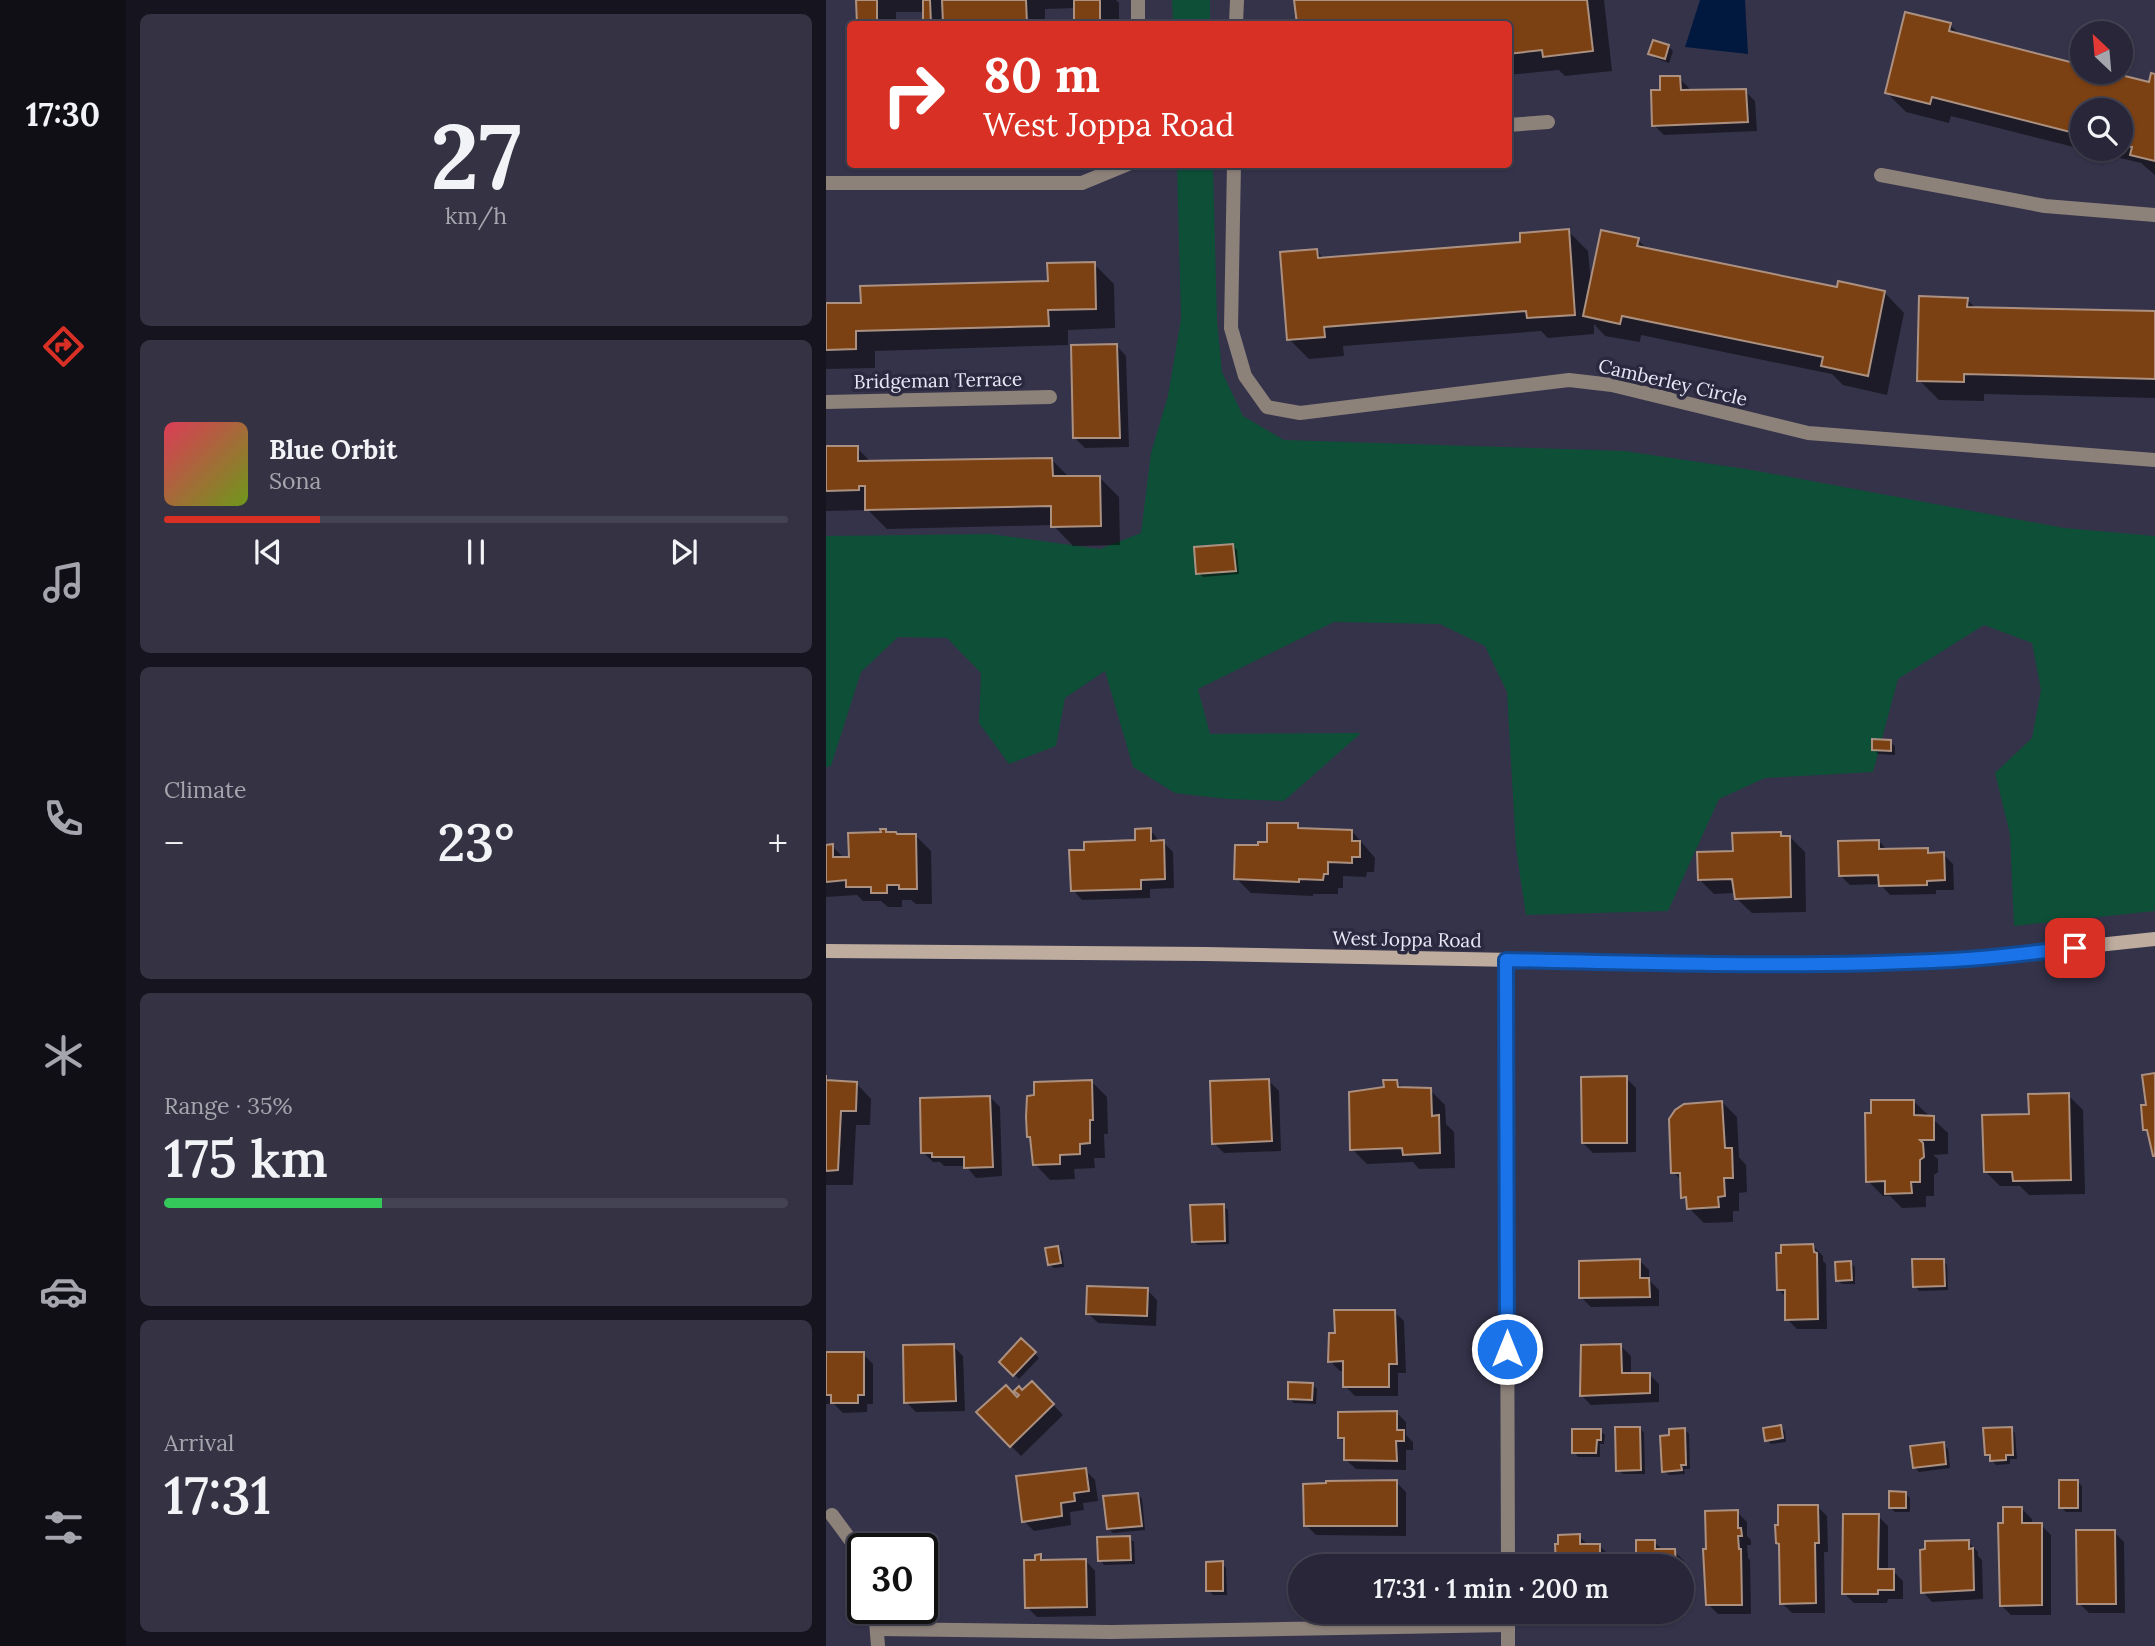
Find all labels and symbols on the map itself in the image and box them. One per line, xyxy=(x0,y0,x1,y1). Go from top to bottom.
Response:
north arrow xyxy=(2070,21,2133,84)
street label: Camberley Circle xyxy=(1596,353,1750,411)
street label: Bridgeman Terrace xyxy=(854,367,1022,393)
pin xyxy=(2045,918,2105,978)
street label: West Joppa Road xyxy=(1332,926,1482,952)
position arrow xyxy=(1470,1312,1544,1386)
speed limit sign: 30 xyxy=(847,1533,938,1624)

